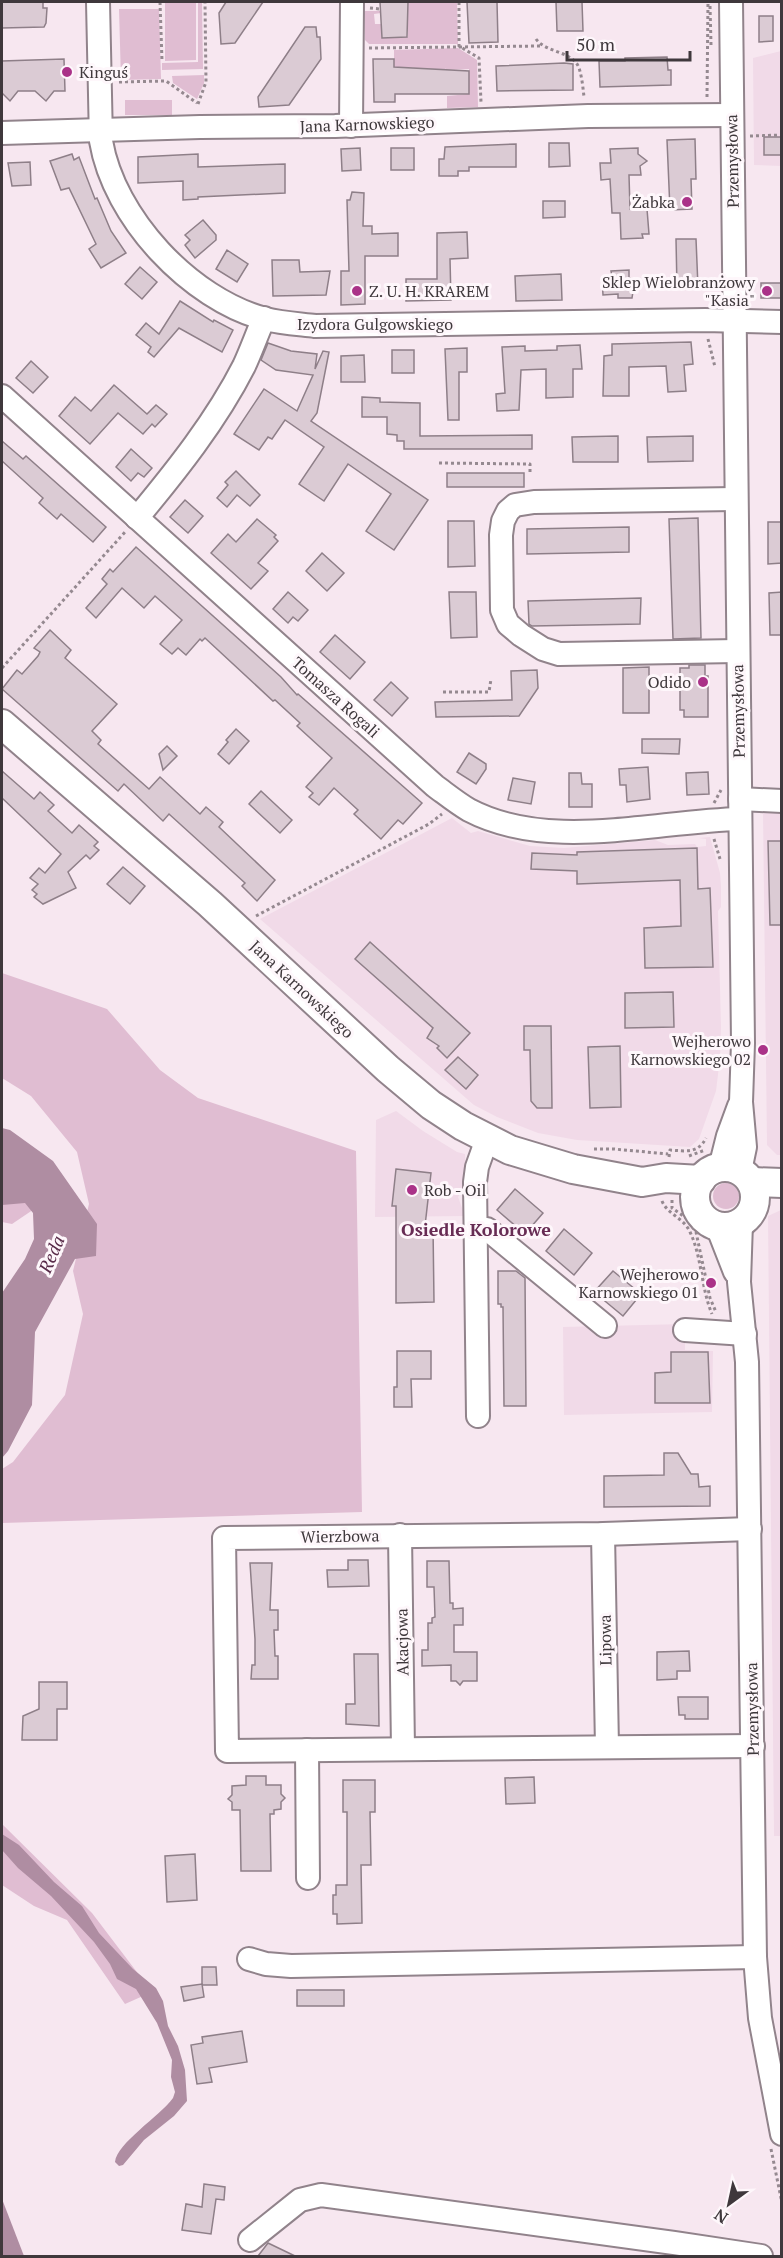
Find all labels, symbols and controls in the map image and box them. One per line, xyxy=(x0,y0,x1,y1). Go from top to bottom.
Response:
scale bar xyxy=(567,24,690,62)
text: 50 m xyxy=(576,32,616,56)
place label: Kinguś xyxy=(79,61,128,83)
marker: Kinguś xyxy=(60,65,74,79)
street label: Jana Karnowskiego xyxy=(299,111,435,137)
street label: Przemysłowa xyxy=(720,114,744,208)
place label: Żabka xyxy=(632,191,675,213)
marker: Żabka xyxy=(680,195,694,209)
place label: Sklep Wielobranżowy "Kasia" xyxy=(602,271,756,311)
place label: Z. U. H. KRAREM xyxy=(369,280,489,302)
marker: Z. U. H. KRAREM xyxy=(350,284,364,298)
marker: Sklep Wielobranżowy "Kasia" xyxy=(760,284,774,298)
street label: Izydora Gulgowskiego xyxy=(297,313,453,335)
street label: Tomasza Rogali xyxy=(287,652,385,743)
street label: Przemysłowa xyxy=(726,664,750,758)
place label: Odido xyxy=(648,671,691,693)
marker: Odido xyxy=(696,675,710,689)
street label: Jana Karnowskiego xyxy=(245,935,359,1043)
place label: Wejherowo Karnowskiego 02 xyxy=(630,1030,751,1070)
marker: Wejherowo Karnowskiego 02 xyxy=(756,1043,770,1057)
place label: Rob - Oil xyxy=(424,1179,486,1201)
marker: Rob - Oil xyxy=(405,1183,419,1197)
district label: Osiedle Kolorowe xyxy=(401,1217,551,1241)
water label: Reda xyxy=(32,1232,70,1277)
place label: Wejherowo Karnowskiego 01 xyxy=(578,1263,699,1303)
marker: Wejherowo Karnowskiego 01 xyxy=(704,1276,718,1290)
street label: Wierzbowa xyxy=(300,1524,380,1548)
street label: Akacjowa xyxy=(390,1608,414,1676)
street label: Lipowa xyxy=(594,1614,616,1666)
street label: Przemysłowa xyxy=(740,1662,764,1756)
north arrow xyxy=(699,2174,759,2234)
text: N xyxy=(710,2204,732,2229)

